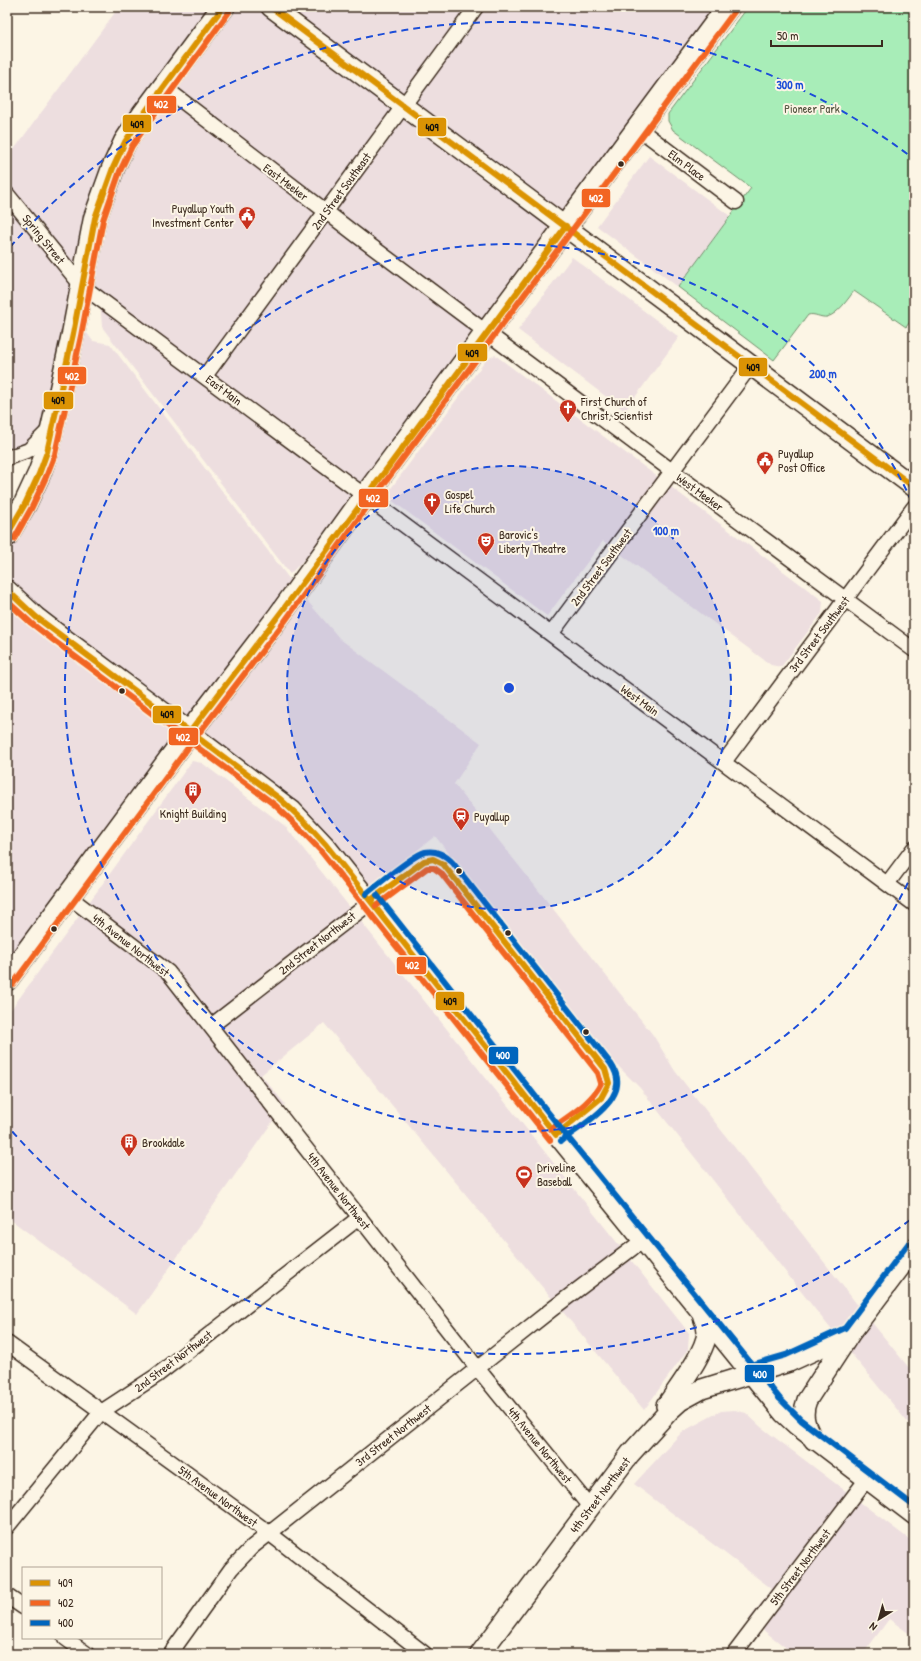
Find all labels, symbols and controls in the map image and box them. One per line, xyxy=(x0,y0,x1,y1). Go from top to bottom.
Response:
scale bar xyxy=(771,22,882,48)
text: 50 m xyxy=(777,27,798,44)
text: 300 m xyxy=(776,76,804,93)
line badge: 402 xyxy=(146,95,177,114)
text: 402 xyxy=(154,97,169,111)
park label: Pioneer Park xyxy=(784,100,840,117)
line badge: 409 xyxy=(122,114,152,133)
text: 409 xyxy=(130,117,144,131)
line badge: 409 xyxy=(417,117,447,137)
text: 409 xyxy=(425,120,439,134)
street label: Elm Place xyxy=(665,145,709,185)
street label: 2nd Street Southeast xyxy=(307,148,375,233)
street label: East Meeker xyxy=(260,159,312,205)
unlabelled marker xyxy=(616,159,626,169)
line badge: 402 xyxy=(581,188,611,208)
text: 402 xyxy=(589,191,604,205)
place label: Puyallup Youth Investment Center xyxy=(152,200,234,231)
public building icon: Puyallup Youth Investment Center xyxy=(237,205,257,230)
street label: Spring Street xyxy=(19,211,70,268)
line badge: 409 xyxy=(457,343,488,362)
text: 409 xyxy=(465,346,479,360)
line badge: 409 xyxy=(738,357,768,377)
text: 409 xyxy=(746,360,760,374)
text: 200 m xyxy=(809,365,837,382)
line badge: 402 xyxy=(57,366,87,385)
text: 402 xyxy=(65,369,80,383)
street label: East Main xyxy=(202,371,246,409)
line badge: 409 xyxy=(43,391,74,410)
text: 409 xyxy=(51,393,65,407)
place label: First Church of Christ, Scientist xyxy=(580,393,653,424)
church icon: First Church of Christ, Scientist xyxy=(558,398,578,423)
place label: Puyallup Post Office xyxy=(778,445,825,476)
public building icon: Puyallup Post Office xyxy=(755,450,775,475)
street label: West Meeker xyxy=(673,469,727,515)
place label: Gospel Life Church xyxy=(445,486,495,517)
line badge: 402 xyxy=(358,488,389,508)
text: 402 xyxy=(366,491,381,505)
church icon: Gospel Life Church xyxy=(422,491,442,516)
text: 100 m xyxy=(653,522,679,539)
street label: 2nd Street Southwest xyxy=(566,524,636,609)
place label: Barovic's Liberty Theatre xyxy=(499,526,566,557)
theatre icon: Barovic's Liberty Theatre xyxy=(476,531,496,556)
street label: 3rd Street Southwest xyxy=(785,592,854,676)
street label: West Main xyxy=(617,680,663,720)
centre of rings xyxy=(502,681,516,695)
unlabelled marker xyxy=(117,686,127,696)
line badge: 409 xyxy=(152,705,182,724)
text: 409 xyxy=(160,707,174,721)
line badge: 402 xyxy=(168,727,199,746)
text: 402 xyxy=(176,730,191,744)
building icon: Knight Building xyxy=(183,780,203,805)
place label: Knight Building xyxy=(160,805,226,822)
station icon: Puyallup xyxy=(451,806,471,831)
place label: Puyallup xyxy=(474,808,509,825)
unlabelled marker xyxy=(454,866,464,876)
street label: 2nd Street Northwest xyxy=(275,907,360,978)
street label: 4th Avenue Northwest xyxy=(89,909,174,981)
unlabelled marker xyxy=(49,924,59,934)
unlabelled marker xyxy=(503,928,513,938)
line badge: 402 xyxy=(396,956,427,975)
text: 402 xyxy=(405,958,420,972)
line badge: 409 xyxy=(435,991,465,1011)
text: 409 xyxy=(443,994,457,1008)
unlabelled marker xyxy=(581,1027,591,1037)
line badge: 400 xyxy=(488,1046,519,1065)
text: 400 xyxy=(496,1048,510,1062)
building icon: Brookdale xyxy=(119,1132,139,1157)
place label: Brookdale xyxy=(142,1134,185,1151)
street label: 4th Avenue Northwest xyxy=(303,1149,375,1234)
place label: Driveline Baseball xyxy=(537,1159,576,1190)
sports icon: Driveline Baseball xyxy=(514,1164,534,1189)
street label: 2nd Street Northwest xyxy=(131,1326,216,1396)
line badge: 400 xyxy=(744,1364,775,1383)
text: 400 xyxy=(753,1367,767,1381)
street label: 3rd Street Northwest xyxy=(351,1399,435,1470)
street label: 4th Avenue Northwest xyxy=(504,1403,577,1487)
street label: 4th Street Northwest xyxy=(566,1453,635,1537)
street label: 5th Avenue Northwest xyxy=(175,1461,262,1531)
street label: 5th Street Northwest xyxy=(766,1525,835,1609)
legend xyxy=(22,1567,162,1639)
text: 409 xyxy=(58,1574,73,1591)
text: 402 xyxy=(58,1594,74,1611)
north arrow xyxy=(859,1599,899,1639)
text: 400 xyxy=(58,1614,73,1631)
text: N xyxy=(866,1620,880,1634)

